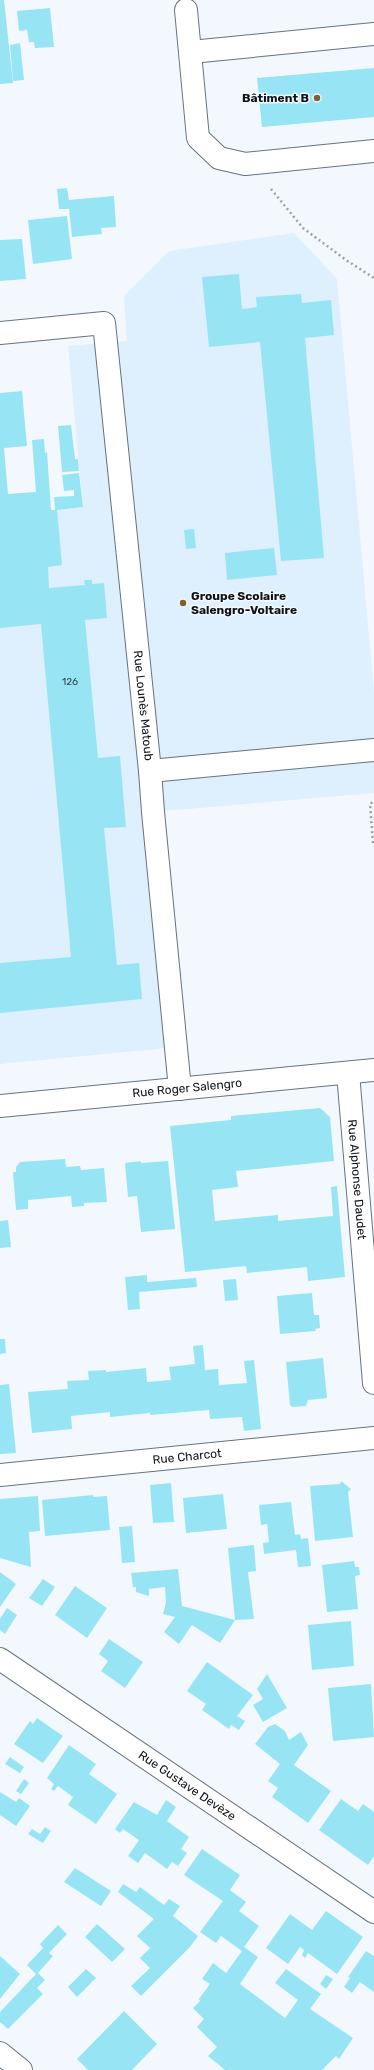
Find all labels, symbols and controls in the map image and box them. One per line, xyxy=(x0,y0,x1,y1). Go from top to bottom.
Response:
place label: Bâtiment B xyxy=(242,91,309,105)
marker: Bâtiment B xyxy=(312,93,322,103)
place label: Groupe Scolaire Salengro-Voltaire xyxy=(191,589,297,617)
marker: Groupe Scolaire Salengro-Voltaire xyxy=(178,598,188,608)
street label: Rue Lounès Matoub xyxy=(131,650,156,761)
house number: 126 xyxy=(62,676,78,688)
street label: Rue Roger Salengro xyxy=(132,1076,243,1100)
street label: Rue Alphonse Daudet xyxy=(345,1119,369,1241)
street label: Rue Charcot xyxy=(152,1446,223,1467)
street label: Rue Gustave Devèze xyxy=(136,1748,239,1824)

